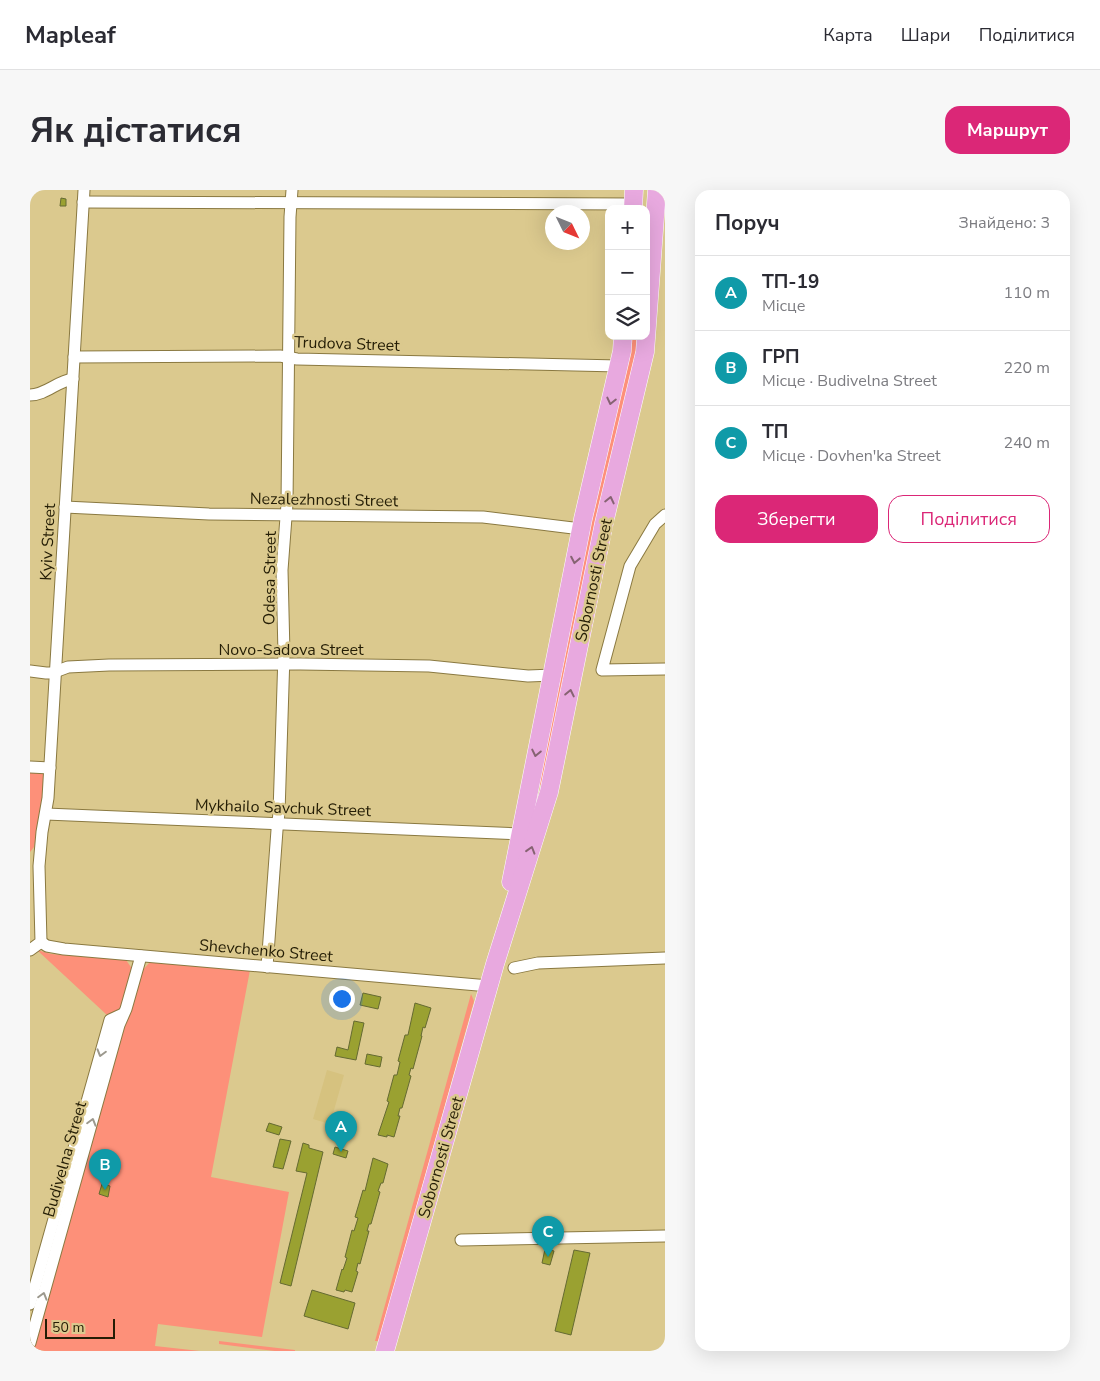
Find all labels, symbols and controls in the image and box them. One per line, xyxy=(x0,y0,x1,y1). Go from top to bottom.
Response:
text: Mapleaf xyxy=(25,19,116,51)
text: Карта xyxy=(823,23,873,47)
text: Шари xyxy=(901,23,951,47)
text: Поділитися xyxy=(979,23,1075,47)
button: Маршрут xyxy=(945,106,1070,154)
text: Як дістатися xyxy=(30,107,242,154)
north arrow xyxy=(545,205,590,250)
map controls xyxy=(605,205,650,340)
button: + xyxy=(605,205,650,250)
text: Поруч xyxy=(715,209,780,237)
text: Знайдено: 3 xyxy=(958,212,1050,234)
button: − xyxy=(605,250,650,295)
text: ТП-19 xyxy=(762,269,819,295)
text: A xyxy=(725,282,737,304)
text: 110 m xyxy=(1003,282,1050,304)
button: layers xyxy=(605,295,650,340)
text: Місце xyxy=(762,295,805,317)
street label: Trudova Street xyxy=(294,331,400,357)
text: ГРП xyxy=(762,344,800,370)
text: B xyxy=(725,357,737,379)
text: 220 m xyxy=(1003,357,1050,379)
text: Місце · Budivelna Street xyxy=(762,370,937,392)
one-way arrow xyxy=(606,397,617,406)
text: ТП xyxy=(762,419,788,445)
text: C xyxy=(726,432,736,454)
text: 240 m xyxy=(1003,432,1050,454)
text: Місце · Dovhen'ka Street xyxy=(762,445,941,467)
street label: Nezalezhnosti Street xyxy=(250,488,399,512)
one-way arrow xyxy=(604,495,615,504)
button: Зберегти xyxy=(715,495,878,543)
button: Поділитися xyxy=(888,495,1050,543)
street label: Kyiv Street xyxy=(35,502,61,581)
street label: Sobornosti Street xyxy=(570,516,618,644)
street label: Odesa Street xyxy=(258,530,282,625)
one-way arrow xyxy=(571,555,581,564)
street label: Novo-Sadova Street xyxy=(218,639,364,661)
one-way arrow xyxy=(564,689,575,697)
one-way arrow xyxy=(531,749,542,758)
street label: Mykhailo Savchuk Street xyxy=(194,794,372,822)
one-way arrow xyxy=(525,847,535,855)
street label: Shevchenko Street xyxy=(198,934,334,968)
your location xyxy=(329,986,355,1012)
one-way arrow xyxy=(96,1049,106,1057)
street label: Sobornosti Street xyxy=(413,1094,469,1221)
street label: Budivelna Street xyxy=(38,1098,92,1220)
pin: A xyxy=(325,1111,357,1152)
one-way arrow xyxy=(86,1119,96,1127)
pin: B xyxy=(89,1149,121,1190)
pin: C xyxy=(532,1216,564,1257)
one-way arrow xyxy=(37,1291,48,1300)
scale bar xyxy=(45,1316,115,1339)
text: 50 m xyxy=(52,1318,84,1337)

